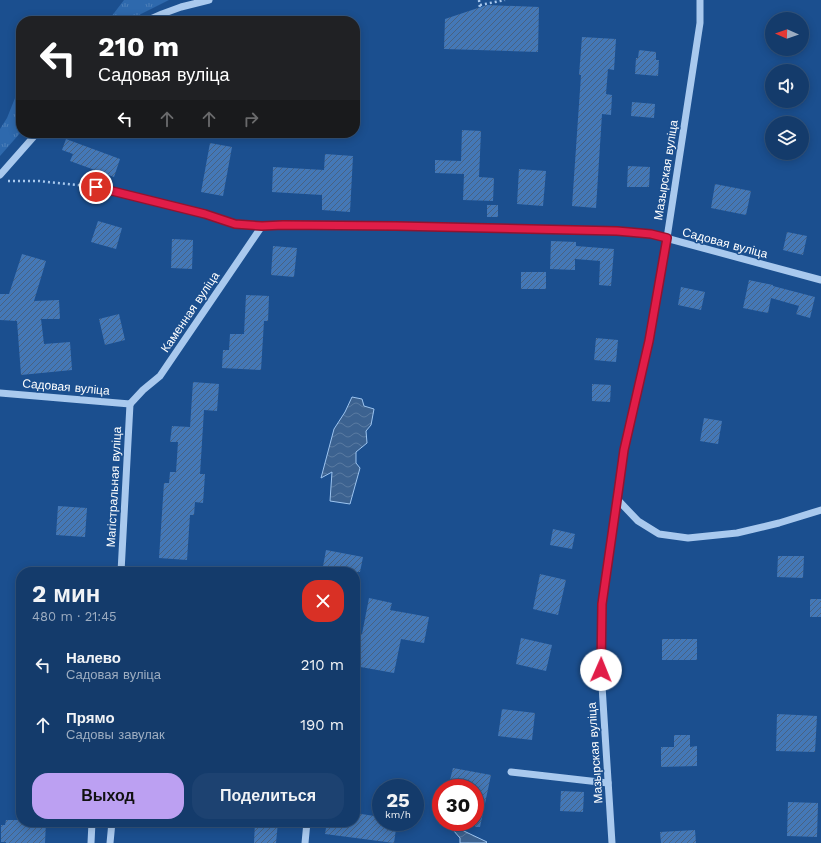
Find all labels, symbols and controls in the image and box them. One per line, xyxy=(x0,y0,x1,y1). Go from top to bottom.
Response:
north arrow xyxy=(765,12,809,56)
map controls xyxy=(765,12,809,160)
text: 210 m xyxy=(98,30,179,63)
icon: left xyxy=(32,32,84,84)
text: Садовая вуліца xyxy=(98,64,230,85)
button: sound xyxy=(765,64,809,108)
icon: left xyxy=(114,108,136,130)
icon: ahead xyxy=(156,108,178,130)
icon: ahead xyxy=(198,108,220,130)
icon: right xyxy=(240,108,262,130)
button: layers xyxy=(765,116,809,160)
street label: Мазырская вуліца xyxy=(651,119,681,221)
pin xyxy=(79,170,113,204)
icon: arrive xyxy=(85,176,107,198)
street label: Садовая вуліца xyxy=(681,225,769,261)
street label: Каменная вуліца xyxy=(158,269,222,355)
street label: Садовая вуліца xyxy=(22,376,111,398)
street label: Магістральная вуліца xyxy=(104,426,124,548)
text: 2 мин xyxy=(32,580,100,608)
button: close xyxy=(302,580,344,622)
text: 480 m · 21:45 xyxy=(32,609,117,624)
text: Налево xyxy=(66,649,121,667)
position arrow xyxy=(580,649,622,691)
icon: left xyxy=(32,654,54,676)
text: 210 m xyxy=(301,656,344,674)
text: Садовая вуліца xyxy=(66,667,161,682)
street label: Мазырская вуліца xyxy=(584,702,606,804)
text: Прямо xyxy=(66,709,115,727)
icon: ahead xyxy=(32,714,54,736)
text: 190 m xyxy=(300,716,344,734)
text: Садовы завулак xyxy=(66,727,165,742)
button: Выход xyxy=(32,773,184,819)
button: Поделиться xyxy=(192,773,344,819)
speed limit sign: 30 xyxy=(432,779,484,831)
text: 25 xyxy=(386,788,410,812)
text: km/h xyxy=(385,809,411,820)

